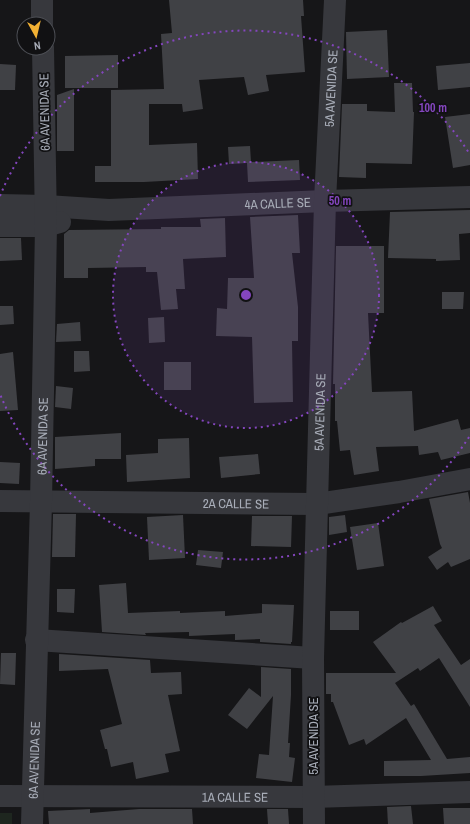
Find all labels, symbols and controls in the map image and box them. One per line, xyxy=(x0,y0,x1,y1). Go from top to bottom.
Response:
north arrow xyxy=(16,16,56,56)
text: N xyxy=(33,39,42,53)
street label: 5A AVENIDA SE xyxy=(321,49,342,127)
street label: 6A AVENIDA SE xyxy=(35,73,54,151)
text: 100 m xyxy=(419,100,447,116)
text: 50 m xyxy=(329,193,351,209)
street label: 4A CALLE SE xyxy=(244,194,311,213)
centre of rings xyxy=(239,288,253,302)
street label: 5A AVENIDA SE xyxy=(310,373,329,451)
street label: 6A AVENIDA SE xyxy=(33,397,52,475)
street label: 2A CALLE SE xyxy=(203,495,269,513)
street label: 5A AVENIDA SE xyxy=(305,697,322,775)
street label: 6A AVENIDA SE xyxy=(25,721,44,799)
street label: 1A CALLE SE xyxy=(202,789,268,806)

